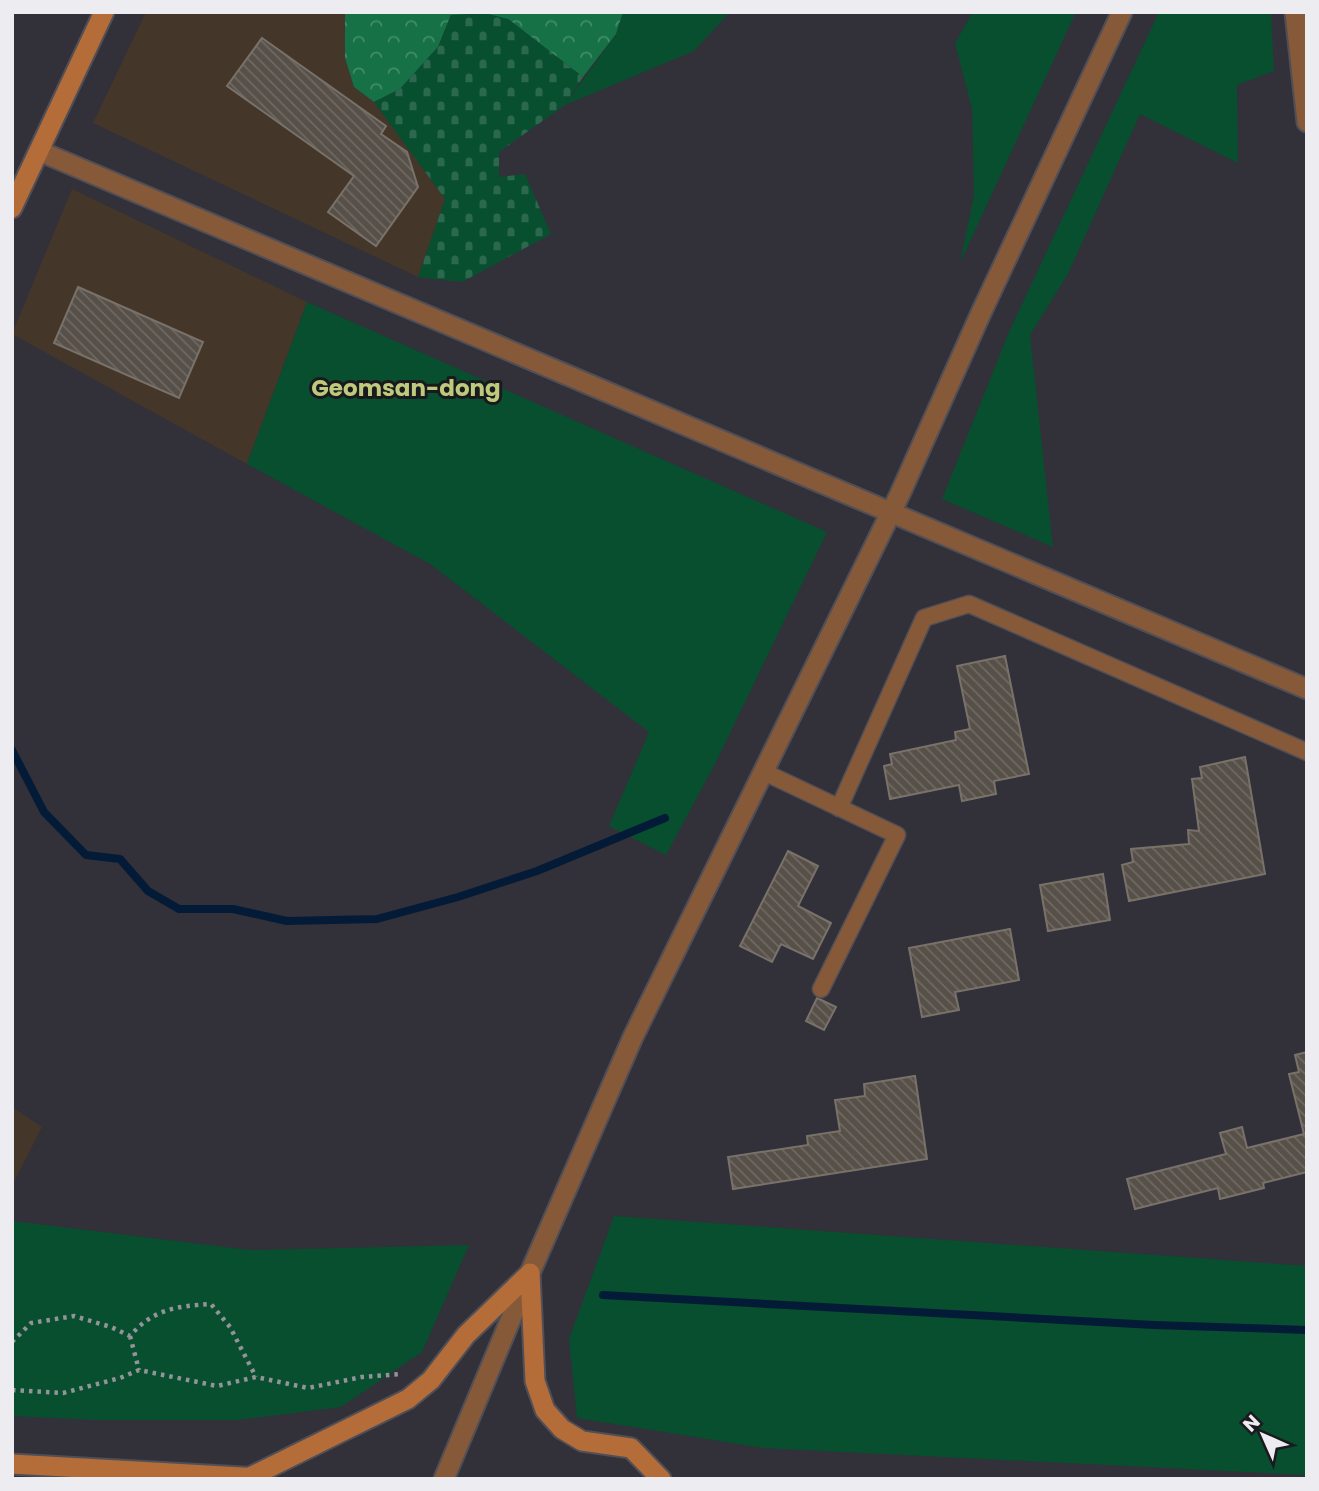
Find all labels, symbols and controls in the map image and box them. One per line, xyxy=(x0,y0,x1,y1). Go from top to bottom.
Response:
district label: Geomsan-dong xyxy=(311,372,501,404)
north arrow xyxy=(1228,1400,1298,1470)
text: N xyxy=(1237,1409,1266,1438)

